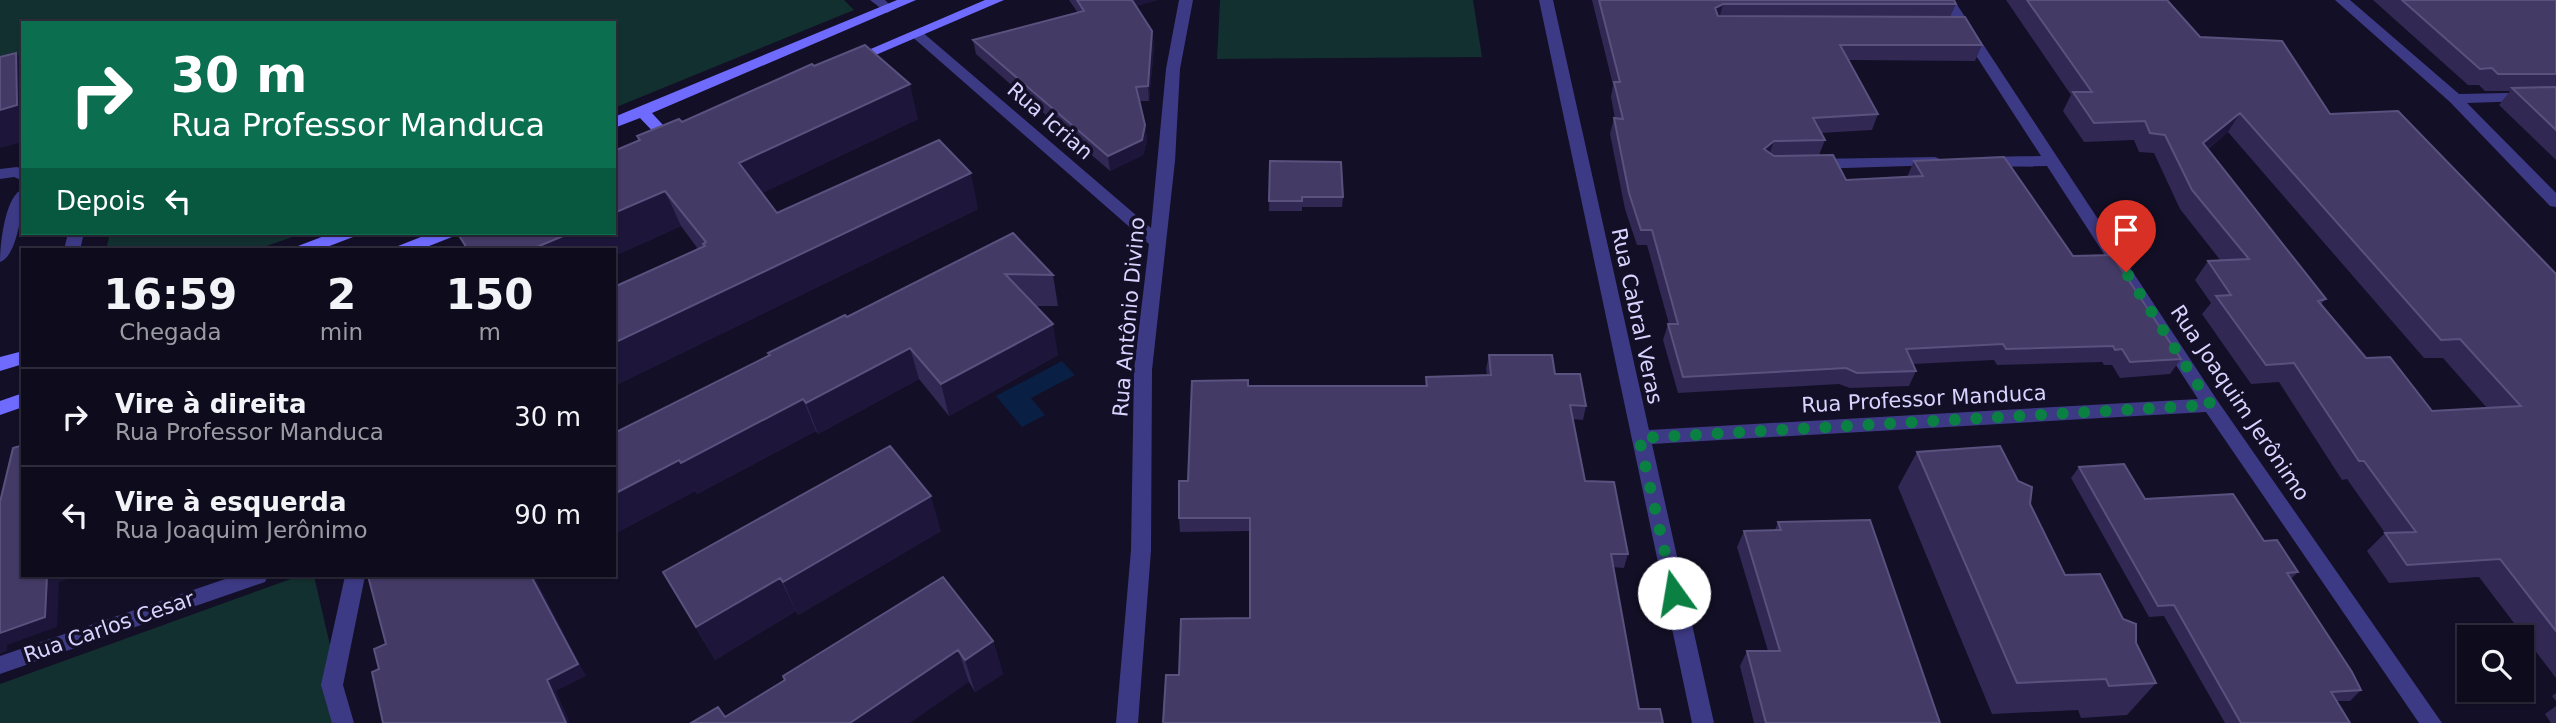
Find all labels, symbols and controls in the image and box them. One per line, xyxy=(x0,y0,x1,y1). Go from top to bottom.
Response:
text: 30 m xyxy=(171,47,307,104)
icon: right xyxy=(56,49,147,140)
street label: Rua Icrian xyxy=(1003,78,1097,164)
text: Rua Professor Manduca xyxy=(171,106,545,144)
icon: left xyxy=(159,182,197,220)
text: Depois xyxy=(56,186,145,216)
pin xyxy=(2096,200,2156,272)
icon: arrive xyxy=(2107,211,2145,249)
street label: Rua Antônio Divino xyxy=(1108,216,1150,418)
street label: Rua Cabral Veras xyxy=(1607,226,1667,406)
text: 16:59 xyxy=(104,270,237,319)
text: 2 xyxy=(327,270,356,319)
text: 150 xyxy=(446,270,533,319)
street label: Rua Joaquim Jerônimo xyxy=(2166,301,2314,505)
text: Chegada xyxy=(119,319,222,345)
text: min xyxy=(320,319,363,345)
text: m xyxy=(478,319,501,345)
street label: Rua Professor Manduca xyxy=(1801,381,2047,417)
text: Vire à direita xyxy=(115,389,307,419)
icon: right xyxy=(56,398,94,436)
text: 30 m xyxy=(514,402,581,432)
text: Rua Professor Manduca xyxy=(115,419,384,445)
text: Vire à esquerda xyxy=(115,487,347,517)
icon: left xyxy=(56,496,94,534)
text: 90 m xyxy=(514,500,581,530)
text: Rua Joaquim Jerônimo xyxy=(115,517,368,543)
position arrow xyxy=(1637,556,1711,630)
street label: Rua Carlos Cesar xyxy=(20,586,198,667)
map controls xyxy=(2457,625,2534,702)
button: search xyxy=(2457,625,2534,702)

